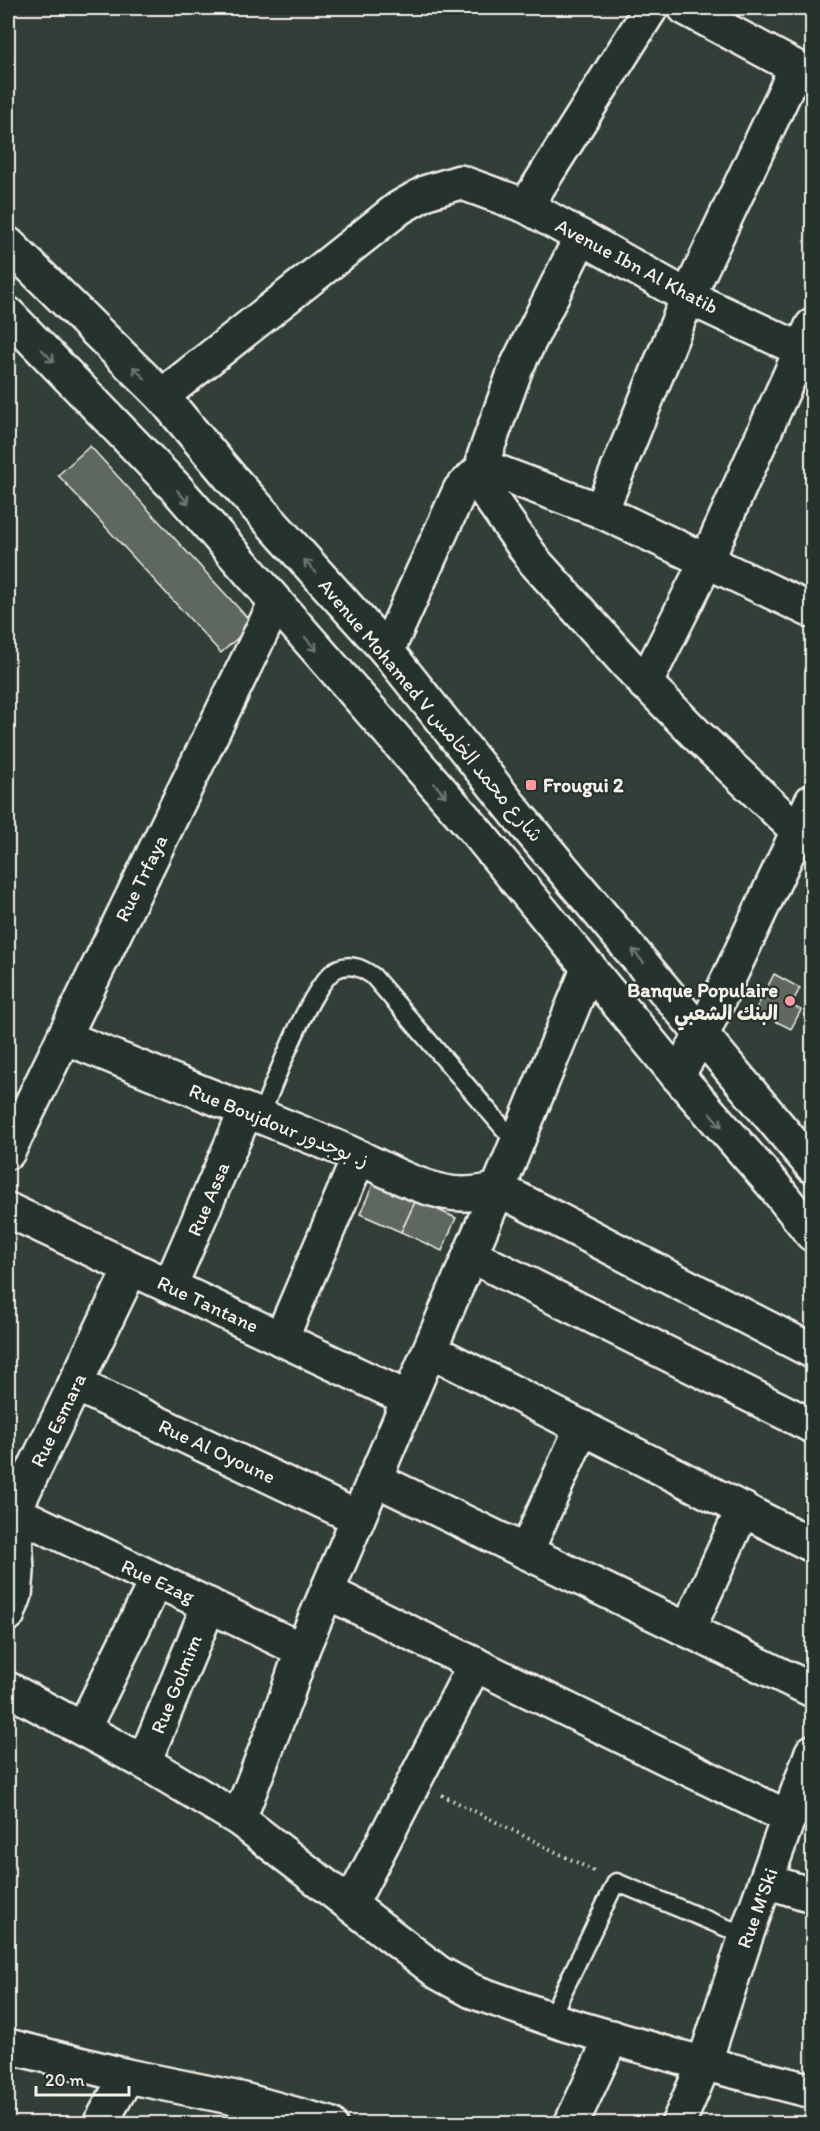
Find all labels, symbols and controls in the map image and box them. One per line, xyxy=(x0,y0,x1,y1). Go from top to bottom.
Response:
street label: Avenue Ibn Al Khatib xyxy=(552,213,722,319)
one-way arrow xyxy=(41,349,56,364)
one-way arrow xyxy=(131,366,146,380)
one-way arrow xyxy=(176,489,190,504)
one-way arrow xyxy=(303,559,317,574)
street label: Avenue Mohamed V شارع محمد الخامس xyxy=(312,573,548,848)
one-way arrow xyxy=(304,636,318,651)
place label: Frougui 2 xyxy=(543,773,624,798)
marker: Frougui 2 xyxy=(524,778,538,792)
one-way arrow xyxy=(433,783,447,798)
street label: Rue Trfaya xyxy=(110,830,173,926)
one-way arrow xyxy=(631,948,644,964)
place label: Banque Populaire البنك الشعبي xyxy=(627,978,778,1031)
marker: Banque Populaire البنك الشعبي xyxy=(783,994,797,1008)
street label: Rue Boujdour ز. بوجدور xyxy=(186,1078,372,1172)
one-way arrow xyxy=(709,1112,723,1127)
street label: Rue Assa xyxy=(182,1158,235,1240)
street label: Rue Tantane xyxy=(154,1270,262,1338)
street label: Rue Esmara xyxy=(25,1368,91,1471)
street label: Rue Al Oyoune xyxy=(155,1413,279,1489)
street label: Rue Ezag xyxy=(118,1554,199,1609)
street label: Rue Golmim xyxy=(145,1631,207,1737)
street label: Rue M'Ski xyxy=(731,1865,783,1951)
scale bar xyxy=(36,2059,129,2097)
text: 20 m xyxy=(45,2069,85,2091)

